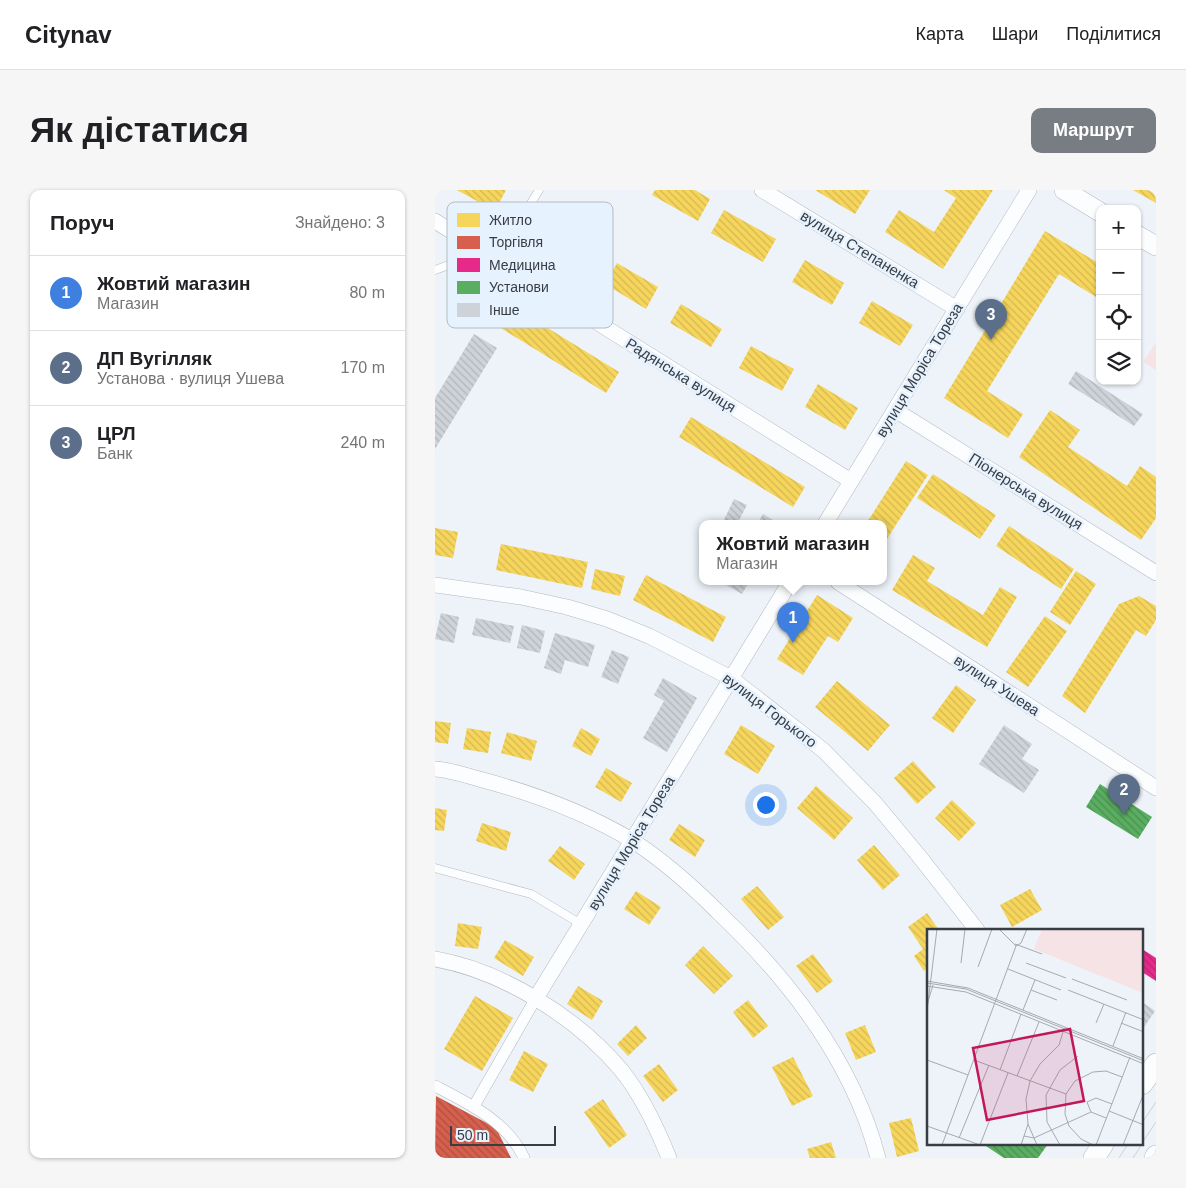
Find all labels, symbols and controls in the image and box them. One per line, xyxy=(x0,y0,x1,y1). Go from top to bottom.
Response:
text: Citynav xyxy=(25,21,112,48)
text: Карта xyxy=(916,24,964,44)
text: Шари xyxy=(992,24,1038,44)
text: Поділитися xyxy=(1066,24,1161,44)
button: Маршрут xyxy=(1031,108,1156,153)
text: Як дістатися xyxy=(30,110,249,149)
legend xyxy=(447,202,613,328)
map controls xyxy=(1096,205,1141,385)
button: + xyxy=(1096,205,1141,250)
street label: вулиця Степаненка xyxy=(798,207,923,291)
text: Поруч xyxy=(50,211,114,234)
text: Житло xyxy=(489,212,532,228)
text: Знайдено: 3 xyxy=(295,214,385,231)
text: Торгівля xyxy=(489,234,543,250)
button: − xyxy=(1096,250,1141,295)
text: Медицина xyxy=(489,257,556,273)
text: Жовтий магазин xyxy=(97,273,251,294)
text: Установи xyxy=(489,279,549,295)
text: 1 xyxy=(62,284,70,301)
text: 80 m xyxy=(349,284,385,301)
text: Магазин xyxy=(97,295,159,312)
button: locate xyxy=(1096,295,1141,340)
street label: вулиця Моріса Тореза xyxy=(872,299,966,440)
pin: 3 xyxy=(975,299,1007,340)
text: Інше xyxy=(489,302,520,318)
street label: Радянська вулиця xyxy=(623,334,739,416)
button: layers xyxy=(1096,340,1141,385)
text: ДП Вугілляк xyxy=(97,348,212,369)
text: 2 xyxy=(62,359,70,376)
text: 170 m xyxy=(341,359,385,376)
text: Установа · вулиця Ушева xyxy=(97,370,284,387)
text: ЦРЛ xyxy=(97,423,136,444)
text: 3 xyxy=(62,434,70,451)
text: 240 m xyxy=(341,434,385,451)
text: Банк xyxy=(97,445,132,462)
street label: Піонерська вулиця xyxy=(966,449,1086,533)
popup xyxy=(699,520,887,585)
text: Жовтий магазин xyxy=(716,533,870,554)
text: Магазин xyxy=(716,555,778,572)
pin: 1 xyxy=(777,602,809,643)
street label: вулиця Ушева xyxy=(951,651,1043,719)
street label: вулиця Горького xyxy=(720,669,820,751)
street label: вулиця Моріса Тореза xyxy=(584,772,678,913)
pin: 2 xyxy=(1108,774,1140,815)
your location xyxy=(753,792,779,818)
inset map xyxy=(927,929,1143,1146)
scale bar xyxy=(450,1123,556,1146)
text: 50 m xyxy=(457,1127,488,1143)

